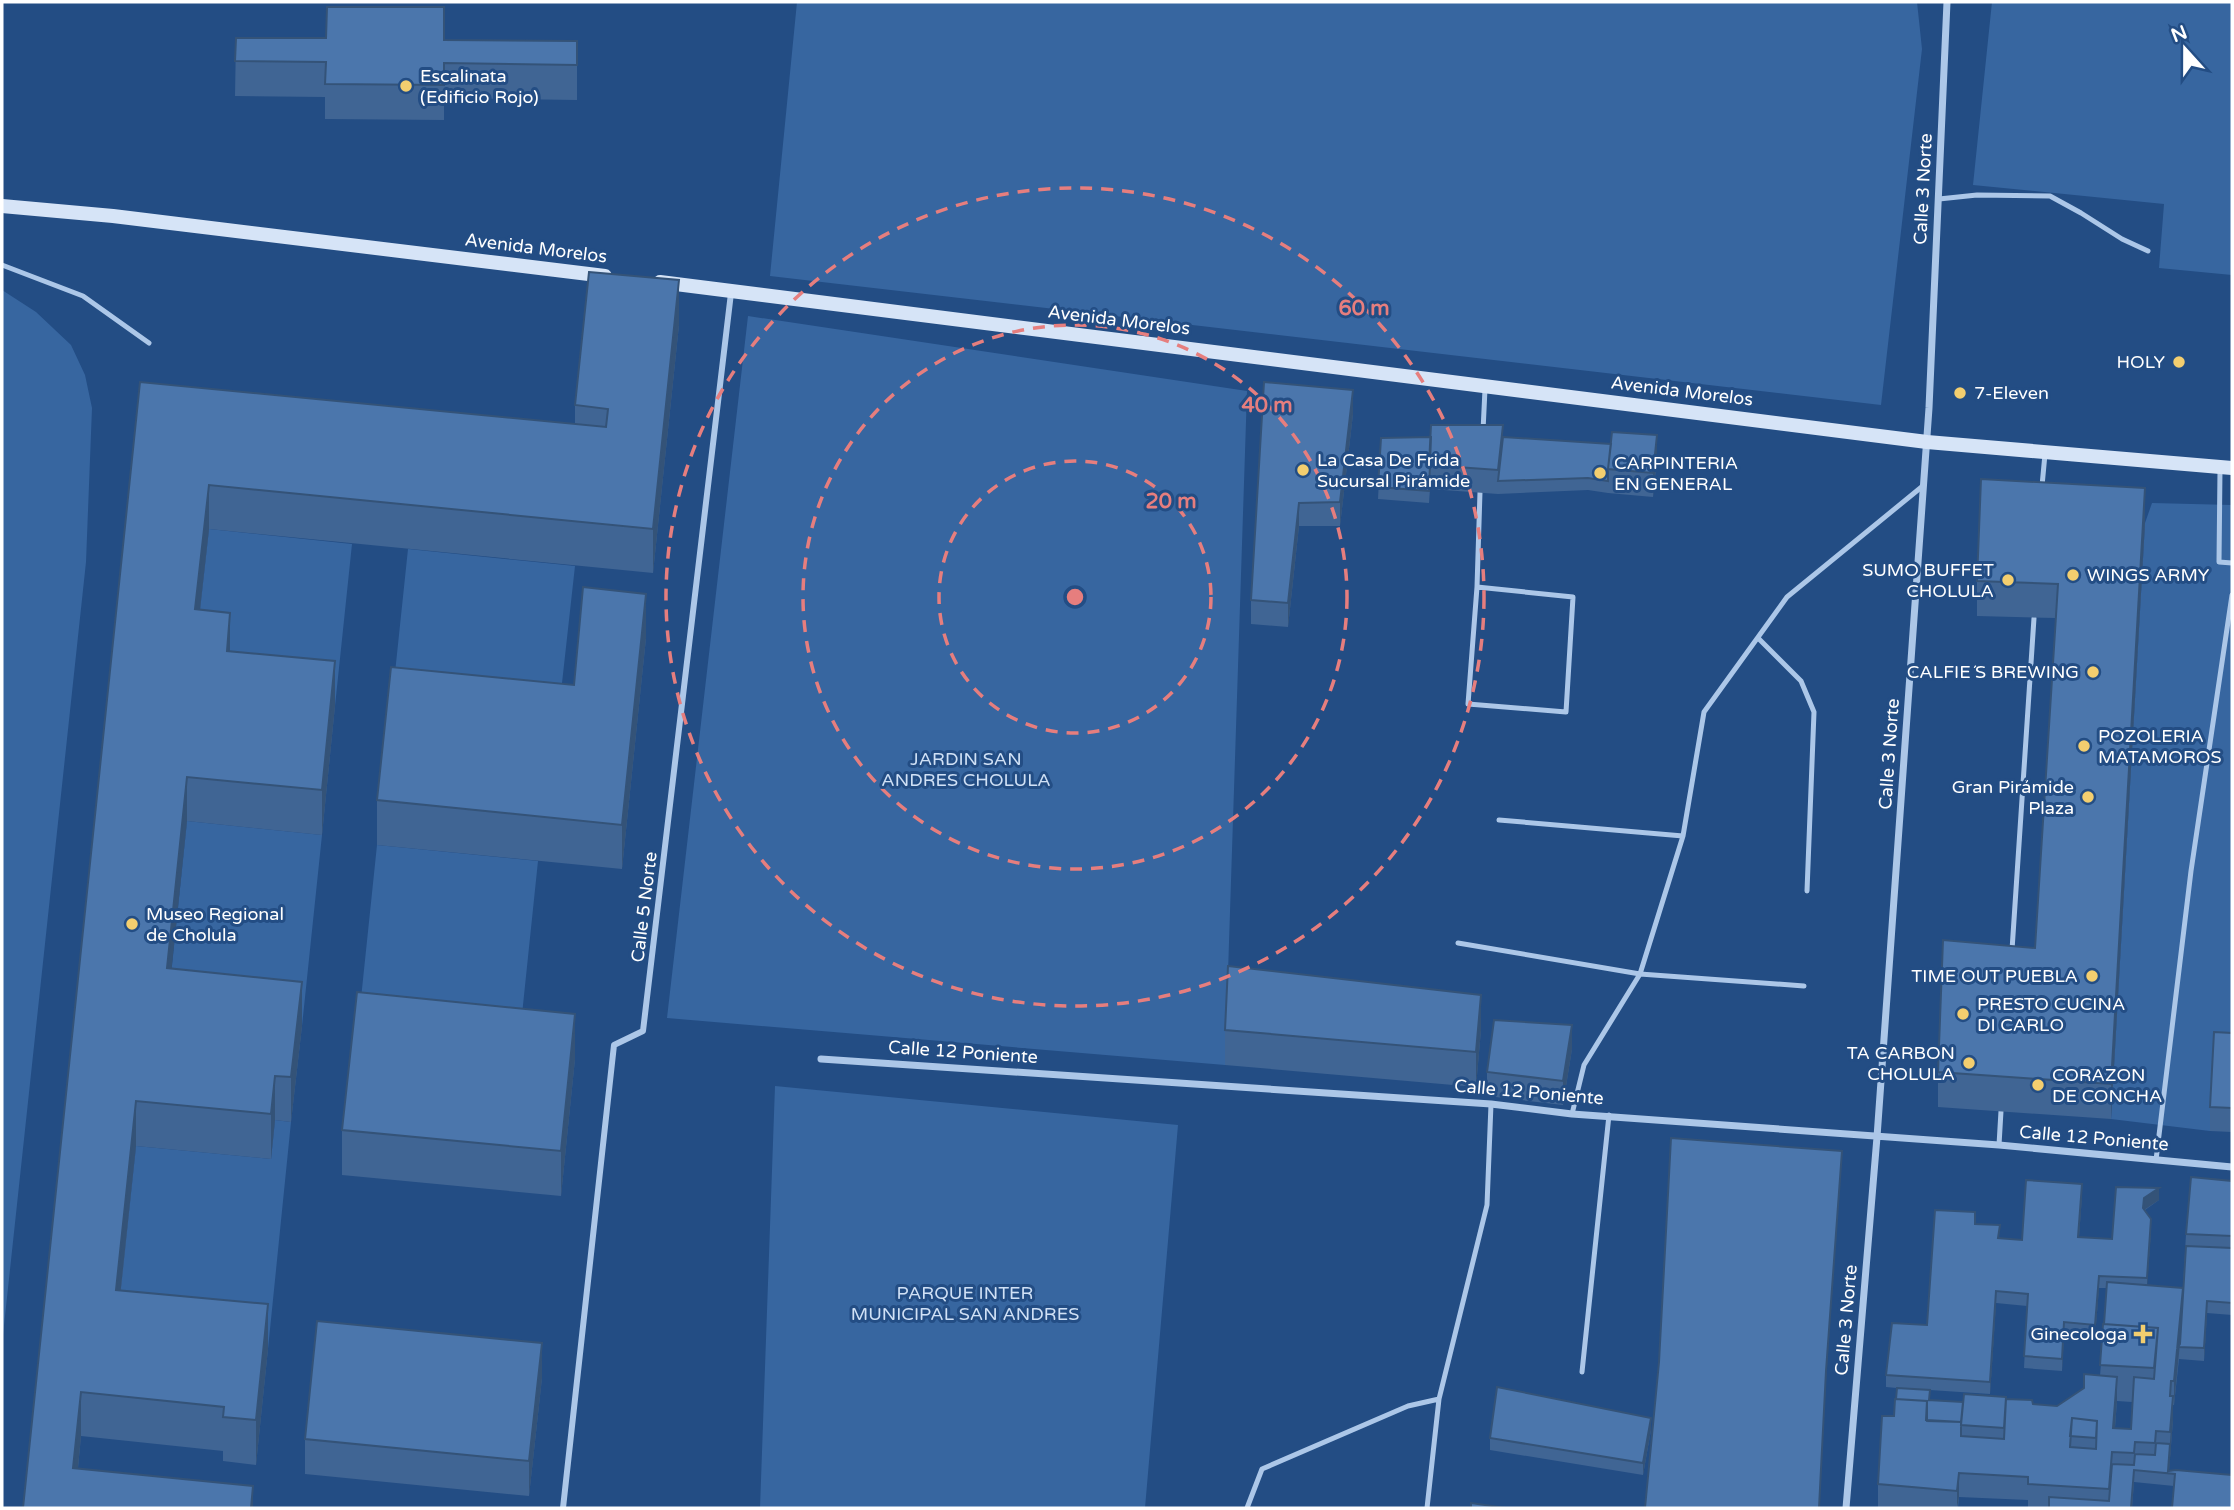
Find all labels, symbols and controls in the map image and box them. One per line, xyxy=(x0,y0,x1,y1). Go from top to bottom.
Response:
north arrow xyxy=(2150,14,2220,84)
text: N xyxy=(2168,21,2190,47)
place label: Escalinata (Edificio Rojo) xyxy=(420,65,539,108)
marker: Escalinata (Edificio Rojo) xyxy=(398,78,414,94)
street label: Calle 3 Norte xyxy=(1909,133,1937,245)
street label: Avenida Morelos xyxy=(464,228,608,268)
text: 60 m xyxy=(1338,296,1390,321)
street label: Avenida Morelos xyxy=(1047,300,1191,340)
place label: HOLY xyxy=(2117,351,2165,373)
marker: HOLY xyxy=(2171,354,2187,370)
street label: Avenida Morelos xyxy=(1610,371,1754,411)
place label: 7-Eleven xyxy=(1974,382,2049,404)
marker: 7-Eleven xyxy=(1952,385,1968,401)
text: 40 m xyxy=(1241,393,1293,418)
place label: La Casa De Frida Sucursal Pirámide xyxy=(1317,449,1470,492)
place label: CARPINTERIA EN GENERAL xyxy=(1614,452,1738,495)
marker: La Casa De Frida Sucursal Pirámide xyxy=(1295,462,1311,478)
marker: CARPINTERIA EN GENERAL xyxy=(1592,465,1608,481)
text: 20 m xyxy=(1145,489,1197,514)
place label: SUMO BUFFET CHOLULA xyxy=(1862,559,1994,602)
place label: WINGS ARMY xyxy=(2087,564,2210,586)
marker: WINGS ARMY xyxy=(2065,567,2081,583)
marker: SUMO BUFFET CHOLULA xyxy=(2000,572,2016,588)
centre of rings xyxy=(1063,585,1087,609)
place label: CALFIE´S BREWING xyxy=(1907,661,2079,683)
marker: CALFIE´S BREWING xyxy=(2085,664,2101,680)
street label: Calle 3 Norte xyxy=(1874,698,1904,810)
place label: POZOLERIA MATAMOROS xyxy=(2098,725,2222,768)
marker: POZOLERIA MATAMOROS xyxy=(2076,738,2092,754)
park label: JARDIN SAN ANDRES CHOLULA xyxy=(881,748,1051,791)
place label: Gran Pirámide Plaza xyxy=(1952,776,2074,819)
marker: Gran Pirámide Plaza xyxy=(2080,789,2096,805)
street label: Calle 5 Norte xyxy=(626,850,662,964)
place label: Museo Regional de Cholula xyxy=(146,903,284,946)
marker: Museo Regional de Cholula xyxy=(124,916,140,932)
place label: TIME OUT PUEBLA xyxy=(1911,965,2078,987)
marker: TIME OUT PUEBLA xyxy=(2084,968,2100,984)
place label: PRESTO CUCINA DI CARLO xyxy=(1977,993,2125,1036)
marker: PRESTO CUCINA DI CARLO xyxy=(1955,1006,1971,1022)
street label: Calle 12 Poniente xyxy=(887,1036,1039,1068)
place label: TA CARBON CHOLULA xyxy=(1847,1042,1955,1085)
marker: TA CARBON CHOLULA xyxy=(1961,1055,1977,1071)
place label: CORAZON DE CONCHA xyxy=(2052,1064,2162,1107)
street label: Calle 12 Poniente xyxy=(1453,1075,1605,1109)
marker: CORAZON DE CONCHA xyxy=(2030,1077,2046,1093)
street label: Calle 12 Poniente xyxy=(2018,1121,2170,1155)
street label: Calle 3 Norte xyxy=(1830,1264,1862,1376)
park label: PARQUE INTER MUNICIPAL SAN ANDRES xyxy=(851,1282,1079,1325)
place label: Ginecologa xyxy=(2030,1323,2127,1345)
marker: Ginecologa xyxy=(2133,1324,2153,1344)

